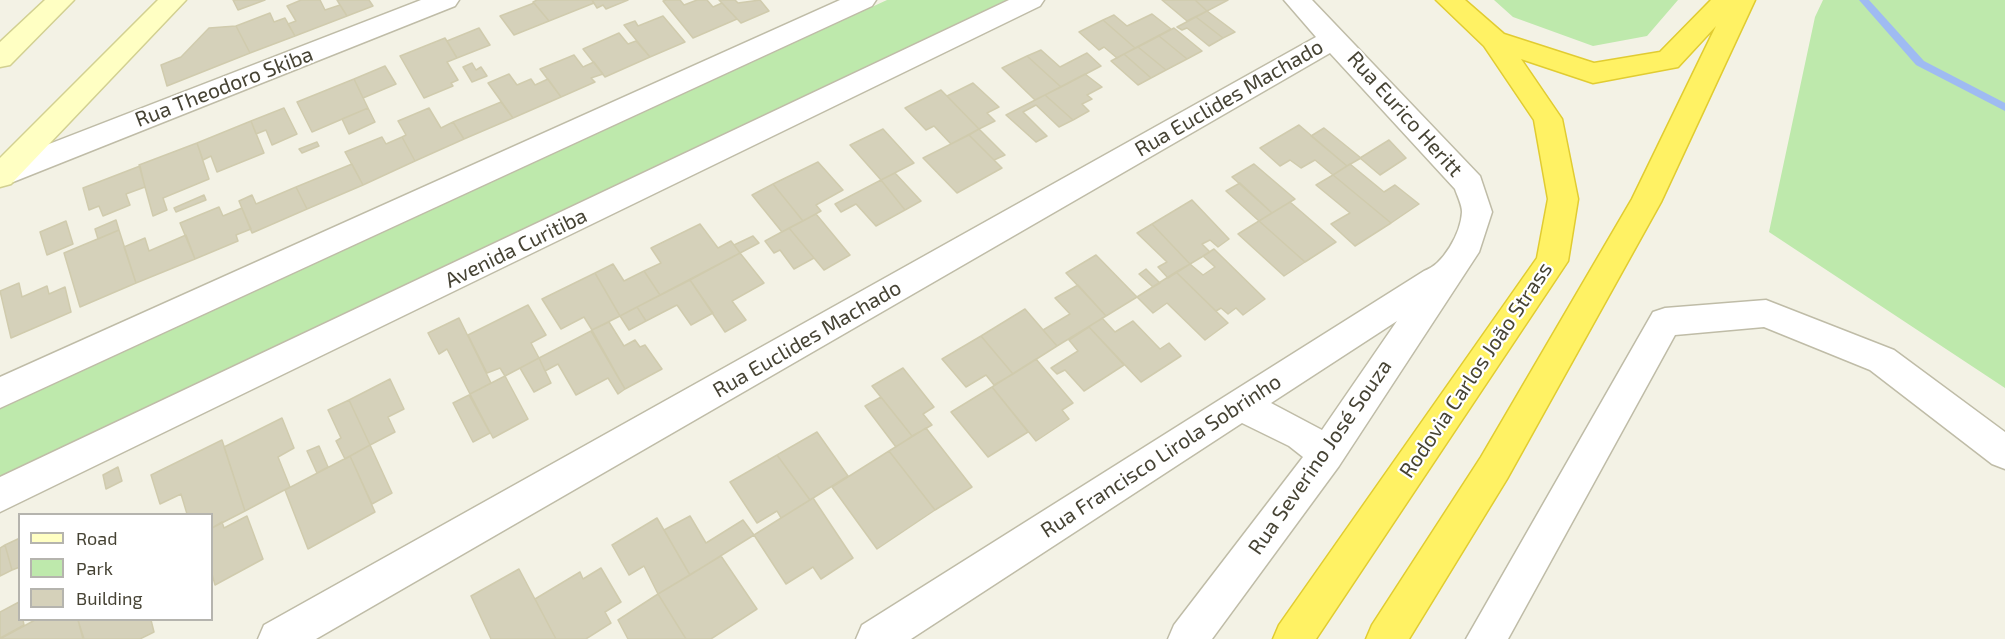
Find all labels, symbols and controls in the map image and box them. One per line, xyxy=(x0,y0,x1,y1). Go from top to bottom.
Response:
street label: Rua Euclides Machado xyxy=(1130,34,1328,162)
street label: Rua Theodoro Skiba xyxy=(131,41,317,133)
street label: Rua Eurico Heritt xyxy=(1342,46,1468,182)
street label: Avenida Curitiba xyxy=(441,203,591,293)
street label: Rodovia Carlos João Strass xyxy=(1394,257,1558,483)
street label: Rua Euclides Machado xyxy=(708,275,906,403)
street label: Rua Severino José Souza xyxy=(1243,355,1397,559)
street label: Rua Francisco Lirola Sobrinho xyxy=(1036,369,1286,543)
legend xyxy=(18,513,213,621)
text: Road xyxy=(76,527,117,549)
text: Park xyxy=(76,557,113,579)
text: Building xyxy=(76,587,143,609)

